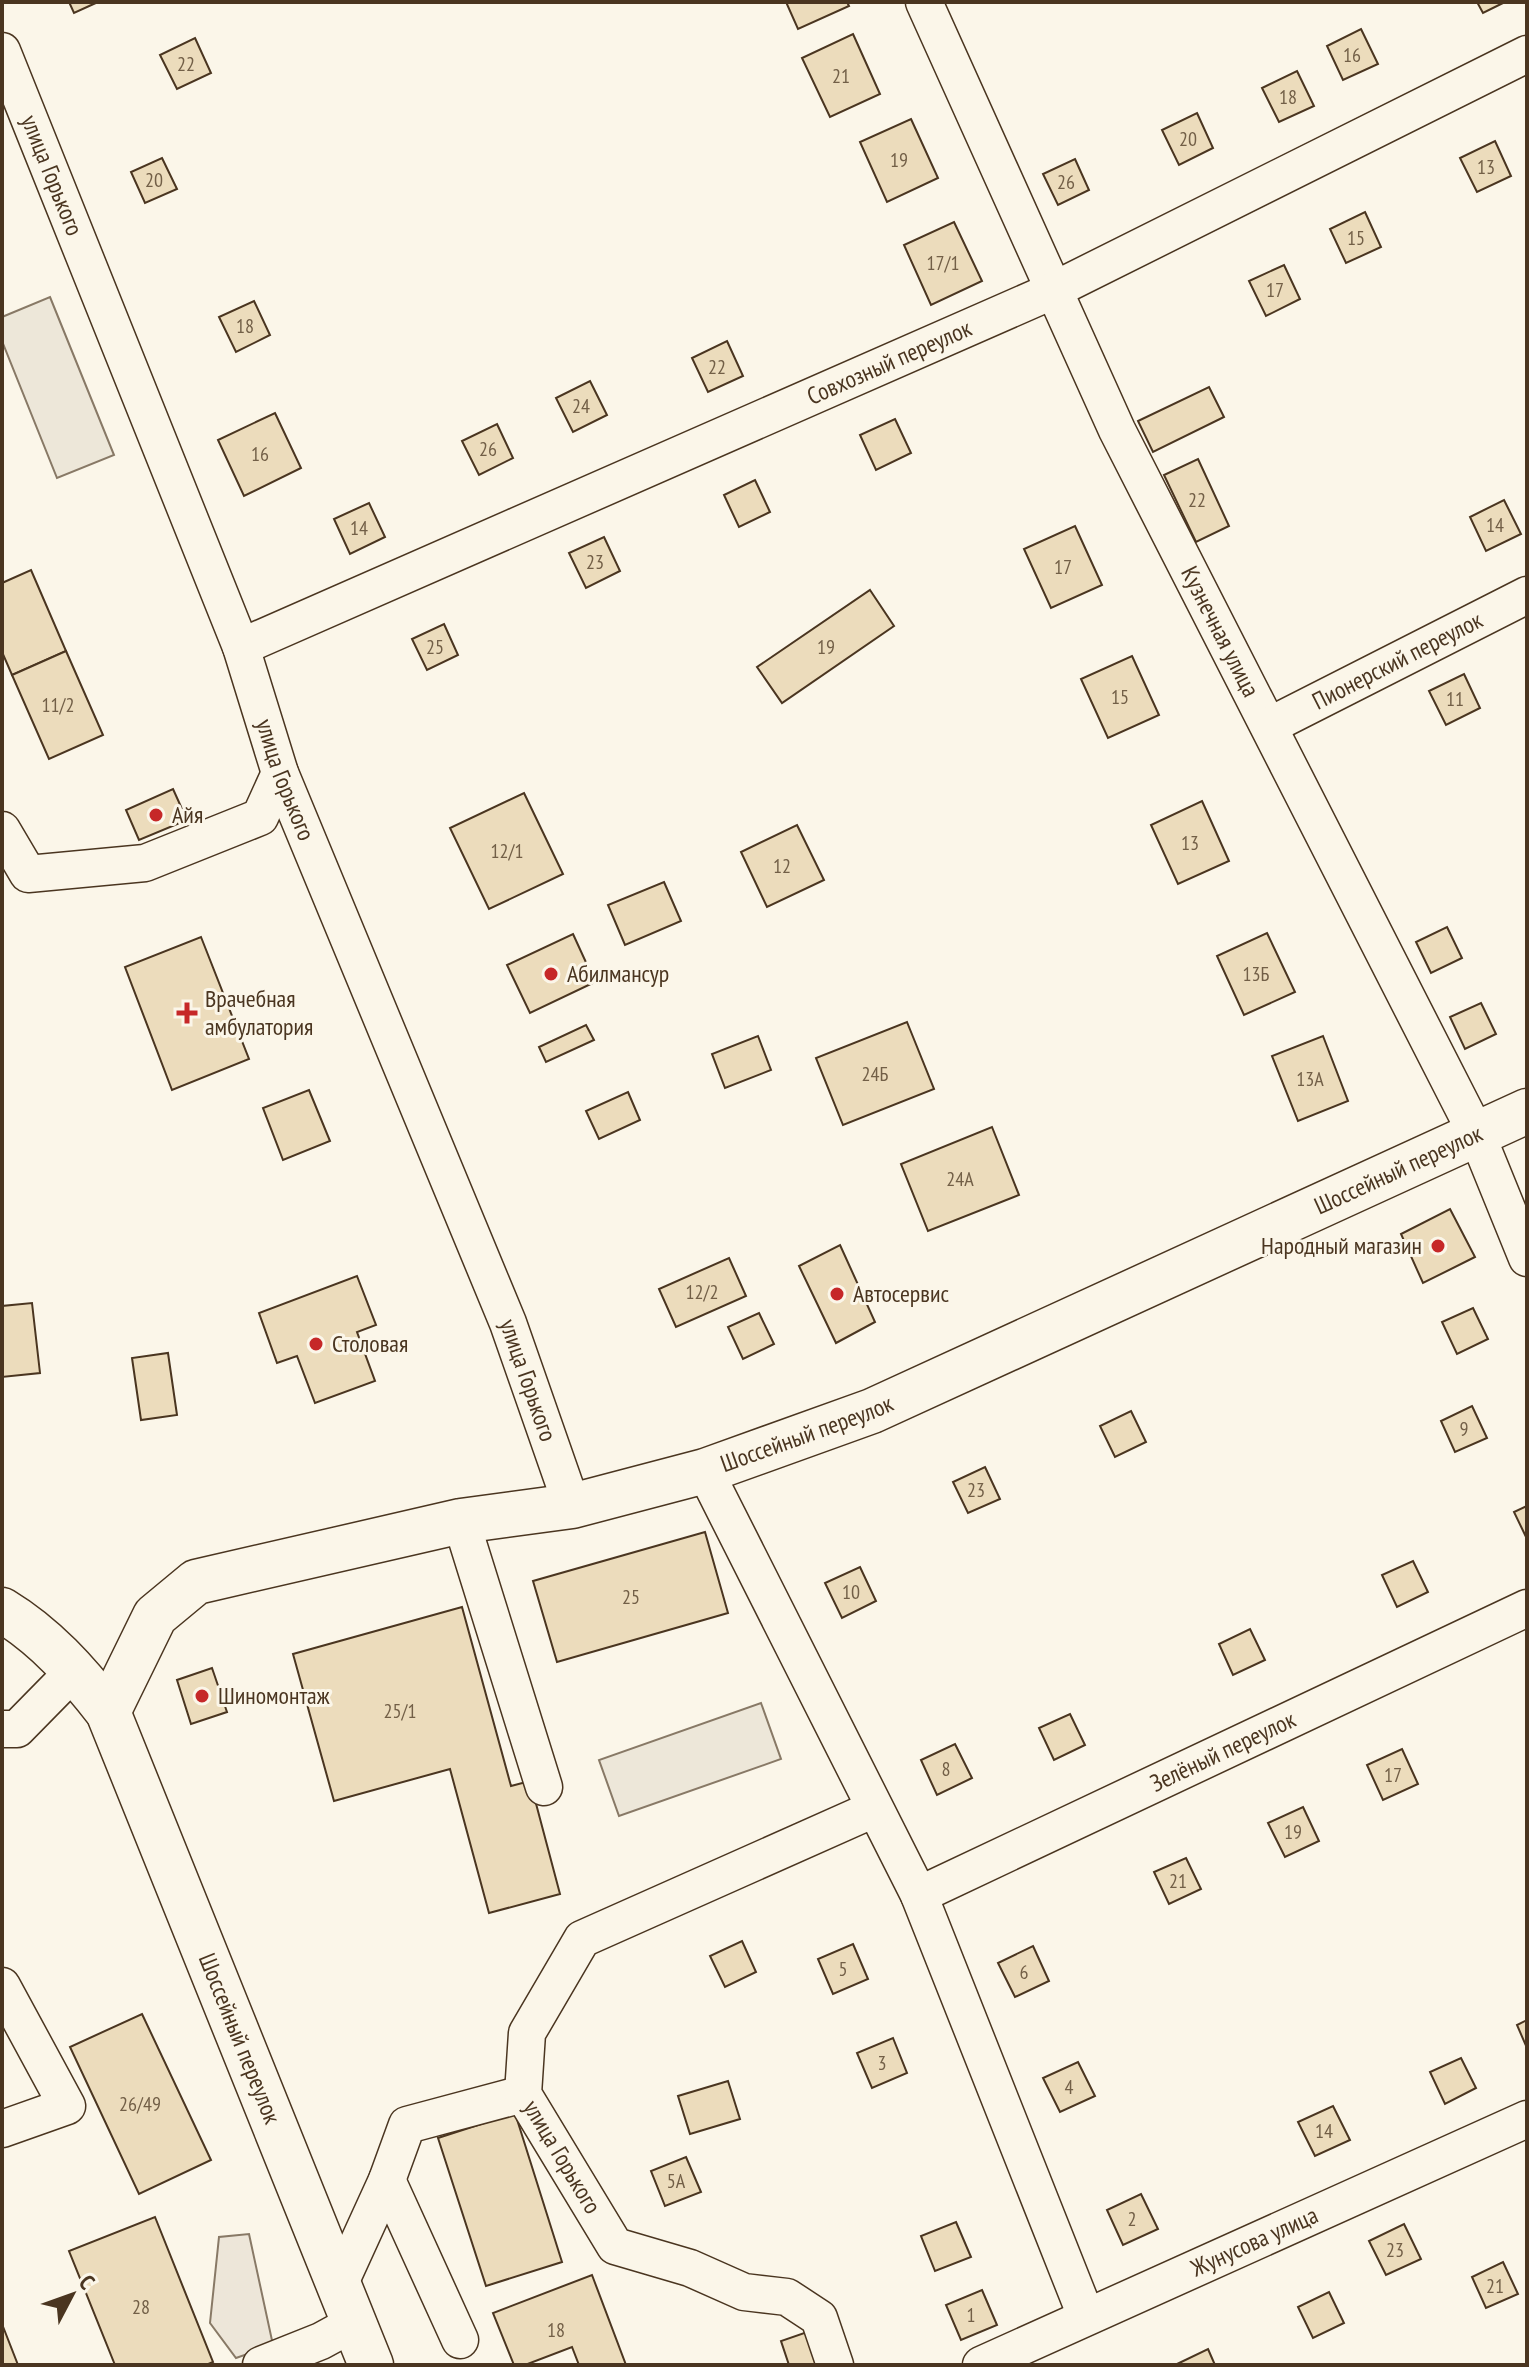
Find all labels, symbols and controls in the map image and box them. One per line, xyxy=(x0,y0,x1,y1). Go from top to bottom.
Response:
house number: 16 xyxy=(1343,42,1361,68)
house number: 22 xyxy=(177,51,195,77)
house number: 21 xyxy=(832,63,850,89)
house number: 18 xyxy=(1279,84,1297,110)
street label: улица Горького xyxy=(14,110,90,240)
house number: 20 xyxy=(1179,126,1197,152)
house number: 19 xyxy=(890,147,908,173)
house number: 13 xyxy=(1477,154,1495,180)
house number: 20 xyxy=(145,167,163,193)
house number: 26 xyxy=(1057,169,1075,195)
house number: 15 xyxy=(1347,225,1365,251)
house number: 17/1 xyxy=(927,250,959,276)
house number: 17 xyxy=(1266,277,1284,303)
street label: Совхозный переулок xyxy=(802,312,977,412)
house number: 18 xyxy=(236,313,254,339)
house number: 22 xyxy=(708,354,726,380)
house number: 24 xyxy=(572,393,590,419)
house number: 26 xyxy=(479,436,497,462)
house number: 16 xyxy=(251,441,269,467)
house number: 22 xyxy=(1188,487,1206,513)
house number: 14 xyxy=(1486,512,1504,538)
house number: 14 xyxy=(350,515,368,541)
house number: 23 xyxy=(586,549,604,575)
house number: 17 xyxy=(1054,554,1072,580)
street label: Кузнечная улица xyxy=(1174,561,1267,702)
street label: Пионерский переулок xyxy=(1307,604,1488,716)
house number: 25 xyxy=(426,634,444,660)
house number: 19 xyxy=(817,634,835,660)
house number: 15 xyxy=(1111,684,1129,710)
house number: 11 xyxy=(1446,686,1464,712)
house number: 11/2 xyxy=(42,692,74,718)
street label: улица Горького xyxy=(249,715,322,845)
place label: Айя xyxy=(172,799,203,830)
marker: Айя xyxy=(147,806,165,824)
house number: 13 xyxy=(1181,830,1199,856)
house number: 12/1 xyxy=(491,838,523,864)
house number: 12 xyxy=(773,853,791,879)
place label: Абилмансур xyxy=(567,958,669,989)
house number: 13Б xyxy=(1243,961,1270,987)
marker: Абилмансур xyxy=(542,965,560,983)
place label: Врачебная амбулатория xyxy=(205,983,313,1042)
marker: Врачебная амбулатория xyxy=(176,1002,198,1024)
house number: 24Б xyxy=(862,1061,889,1087)
house number: 13А xyxy=(1296,1066,1324,1092)
street label: Шоссейный переулок xyxy=(1309,1117,1488,1221)
house number: 24А xyxy=(946,1166,974,1192)
place label: Народный магазин xyxy=(1261,1230,1422,1261)
marker: Народный магазин xyxy=(1429,1237,1447,1255)
place label: Автосервис xyxy=(853,1278,949,1309)
house number: 12/2 xyxy=(686,1279,718,1305)
marker: Автосервис xyxy=(828,1285,846,1303)
street label: улица Горького xyxy=(493,1315,564,1445)
place label: Столовая xyxy=(332,1328,408,1359)
marker: Столовая xyxy=(307,1335,325,1353)
street label: Шоссейный переулок xyxy=(716,1387,899,1479)
house number: 9 xyxy=(1460,1416,1469,1442)
house number: 23 xyxy=(967,1477,985,1503)
house number: 10 xyxy=(842,1579,860,1605)
house number: 25 xyxy=(622,1584,640,1610)
place label: Шиномонтаж xyxy=(218,1680,330,1711)
marker: Шиномонтаж xyxy=(193,1687,211,1705)
house number: 25/1 xyxy=(384,1698,416,1724)
street label: Зелёный переулок xyxy=(1145,1703,1301,1799)
house number: 8 xyxy=(942,1756,951,1782)
house number: 17 xyxy=(1384,1762,1402,1788)
house number: 19 xyxy=(1284,1819,1302,1845)
house number: 21 xyxy=(1169,1868,1187,1894)
street label: Шоссейный переулок xyxy=(192,1948,289,2129)
house number: 5 xyxy=(839,1956,848,1982)
house number: 6 xyxy=(1020,1959,1029,1985)
house number: 3 xyxy=(878,2050,887,2076)
house number: 4 xyxy=(1065,2074,1074,2100)
house number: 26/49 xyxy=(119,2091,161,2117)
street label: улица Горького xyxy=(516,2094,608,2219)
house number: 14 xyxy=(1315,2118,1333,2144)
house number: 5А xyxy=(667,2168,686,2194)
street label: Жунусова улица xyxy=(1185,2199,1323,2284)
house number: 2 xyxy=(1128,2206,1137,2232)
house number: 23 xyxy=(1386,2237,1404,2263)
north arrow xyxy=(32,2255,112,2335)
text: С xyxy=(73,2269,101,2295)
house number: 21 xyxy=(1486,2273,1504,2299)
house number: 28 xyxy=(132,2294,150,2320)
house number: 1 xyxy=(967,2302,976,2328)
house number: 18 xyxy=(547,2317,565,2343)

